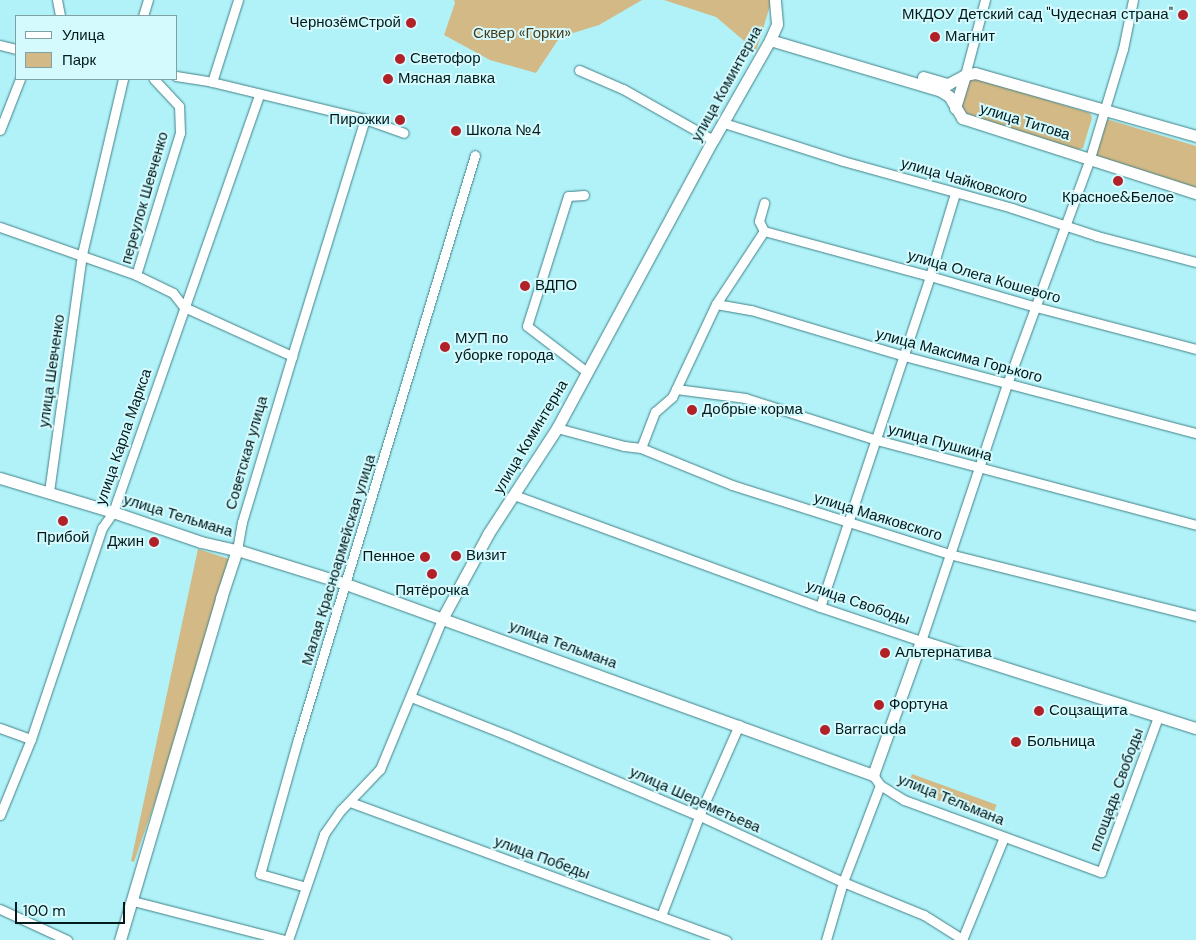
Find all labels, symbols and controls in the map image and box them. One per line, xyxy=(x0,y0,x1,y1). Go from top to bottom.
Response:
place label: МКДОУ Детский сад "Чудесная страна" xyxy=(902,6,1173,24)
marker: МКДОУ Детский сад "Чудесная страна" xyxy=(1177,9,1189,21)
place label: ЧернозёмСтрой xyxy=(290,14,401,32)
legend xyxy=(15,15,178,80)
marker: ЧернозёмСтрой xyxy=(405,17,417,29)
street label: улица Коминтерна xyxy=(688,23,766,145)
text: Улица xyxy=(62,25,105,45)
park label: Сквер «Горки» xyxy=(473,25,571,43)
place label: Магнит xyxy=(945,28,995,46)
marker: Магнит xyxy=(929,31,941,43)
text: Парк xyxy=(62,50,96,70)
place label: Светофор xyxy=(410,50,481,68)
marker: Светофор xyxy=(394,53,406,65)
place label: Мясная лавка xyxy=(398,70,495,88)
marker: Мясная лавка xyxy=(382,73,394,85)
street label: улица Титова xyxy=(978,100,1072,144)
place label: Пирожки xyxy=(329,111,390,129)
marker: Пирожки xyxy=(394,114,406,126)
place label: Школа №4 xyxy=(466,122,541,140)
marker: Школа №4 xyxy=(450,125,462,137)
street label: переулок Шевченко xyxy=(117,130,173,266)
street label: улица Чайковского xyxy=(899,154,1029,208)
marker: Красное&Белое xyxy=(1112,175,1124,187)
place label: Красное&Белое xyxy=(1062,189,1174,207)
street label: улица Олега Кошевого xyxy=(905,247,1063,307)
place label: ВДПО xyxy=(535,277,577,295)
marker: ВДПО xyxy=(519,280,531,292)
street label: улица Шевченко xyxy=(35,313,69,429)
street label: улица Максима Горького xyxy=(874,325,1044,387)
place label: МУП по уборке города xyxy=(455,329,554,364)
marker: МУП по уборке города xyxy=(439,341,451,353)
street label: улица Карла Маркса xyxy=(92,366,156,508)
street label: улица Коминтерна xyxy=(490,377,572,497)
street label: Советская улица xyxy=(222,394,272,512)
place label: Добрые корма xyxy=(702,401,803,419)
marker: Добрые корма xyxy=(686,404,698,416)
street label: улица Пушкина xyxy=(886,420,994,466)
street label: Малая Красноармейская улица xyxy=(298,452,380,668)
street label: улица Маяковского xyxy=(812,489,944,545)
street label: улица Тельмана xyxy=(121,491,235,541)
marker: Прибой xyxy=(57,515,69,527)
place label: Прибой xyxy=(37,529,89,547)
place label: Джин xyxy=(107,533,144,551)
marker: Джин xyxy=(148,536,160,548)
place label: Визит xyxy=(466,547,507,565)
place label: Пенное xyxy=(363,548,415,566)
marker: Визит xyxy=(450,550,462,562)
marker: Пенное xyxy=(419,551,431,563)
marker: Пятёрочка xyxy=(426,568,438,580)
street label: улица Свободы xyxy=(804,577,912,629)
place label: Пятёрочка xyxy=(395,582,469,600)
street label: улица Тельмана xyxy=(507,617,619,673)
place label: Альтернатива xyxy=(895,644,991,662)
marker: Альтернатива xyxy=(879,647,891,659)
place label: Фортуна xyxy=(889,696,948,714)
marker: Фортуна xyxy=(873,699,885,711)
place label: Соцзащита xyxy=(1049,702,1128,720)
marker: Соцзащита xyxy=(1033,705,1045,717)
place label: Barracuda xyxy=(835,721,906,739)
marker: Barracuda xyxy=(819,724,831,736)
street label: площадь Свободы xyxy=(1086,726,1148,854)
place label: Больница xyxy=(1027,733,1095,751)
marker: Больница xyxy=(1009,735,1023,749)
street label: улица Шереметьева xyxy=(627,763,763,837)
street label: улица Тельмана xyxy=(895,770,1007,830)
street label: улица Победы xyxy=(492,832,592,884)
scale bar xyxy=(18,892,128,924)
text: 100 m xyxy=(23,901,66,921)

